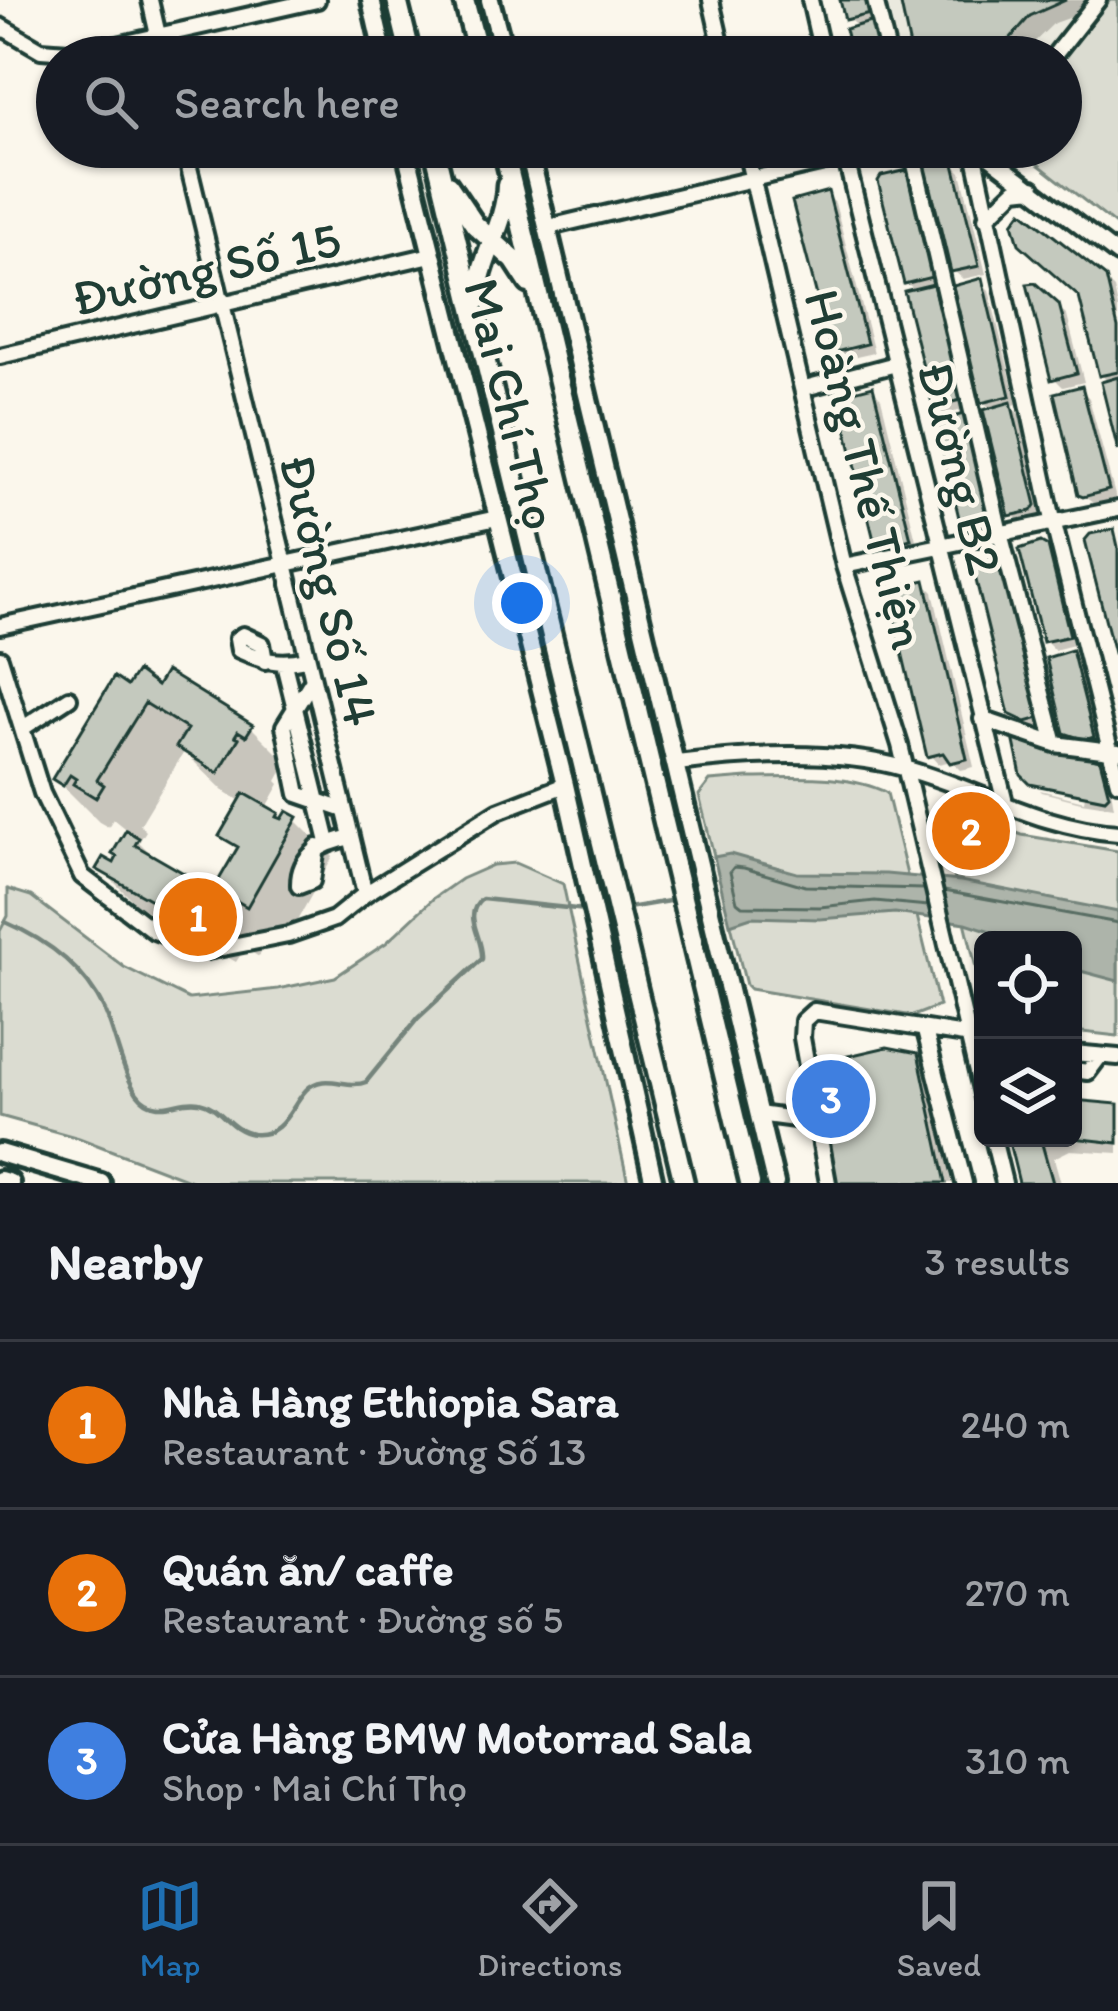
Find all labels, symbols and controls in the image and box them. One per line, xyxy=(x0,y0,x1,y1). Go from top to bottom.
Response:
search box xyxy=(36,36,1082,168)
icon: search xyxy=(78,69,144,135)
text: Search here xyxy=(174,75,400,129)
street label: Đường Số 15 xyxy=(66,208,346,329)
street label: Mai Chí Thọ xyxy=(451,272,572,536)
street label: Hoàng Thế Thiện xyxy=(791,283,940,655)
street label: Đường B2 xyxy=(905,356,1016,581)
street label: Đường Số 14 xyxy=(266,448,393,732)
your location xyxy=(492,573,552,633)
pin: 2 xyxy=(932,786,1010,876)
pin: 1 xyxy=(159,872,237,962)
map controls xyxy=(974,931,1082,1147)
button: locate xyxy=(974,931,1082,1039)
button: layers xyxy=(974,1039,1082,1147)
pin: 3 xyxy=(792,1054,870,1144)
text: Nearby xyxy=(48,1231,203,1292)
text: 3 results xyxy=(924,1238,1070,1285)
text: Nhà Hàng Ethiopia Sara xyxy=(162,1374,619,1428)
text: 1 xyxy=(78,1401,96,1448)
text: 240 m xyxy=(960,1401,1070,1448)
text: Restaurant · Đường Số 13 xyxy=(162,1428,586,1475)
text: Quán ăn/ caffe xyxy=(162,1542,454,1596)
text: 2 xyxy=(77,1569,97,1616)
text: 270 m xyxy=(965,1569,1070,1616)
text: Restaurant · Đường số 5 xyxy=(162,1596,563,1643)
text: Cửa Hàng BMW Motorrad Sala xyxy=(162,1710,752,1764)
text: 3 xyxy=(76,1737,98,1784)
text: 310 m xyxy=(965,1737,1070,1784)
text: Shop · Mai Chí Thọ xyxy=(162,1764,467,1811)
tab: Map xyxy=(137,1873,203,1984)
tab: Directions xyxy=(477,1873,622,1984)
tab: Saved xyxy=(897,1873,981,1984)

